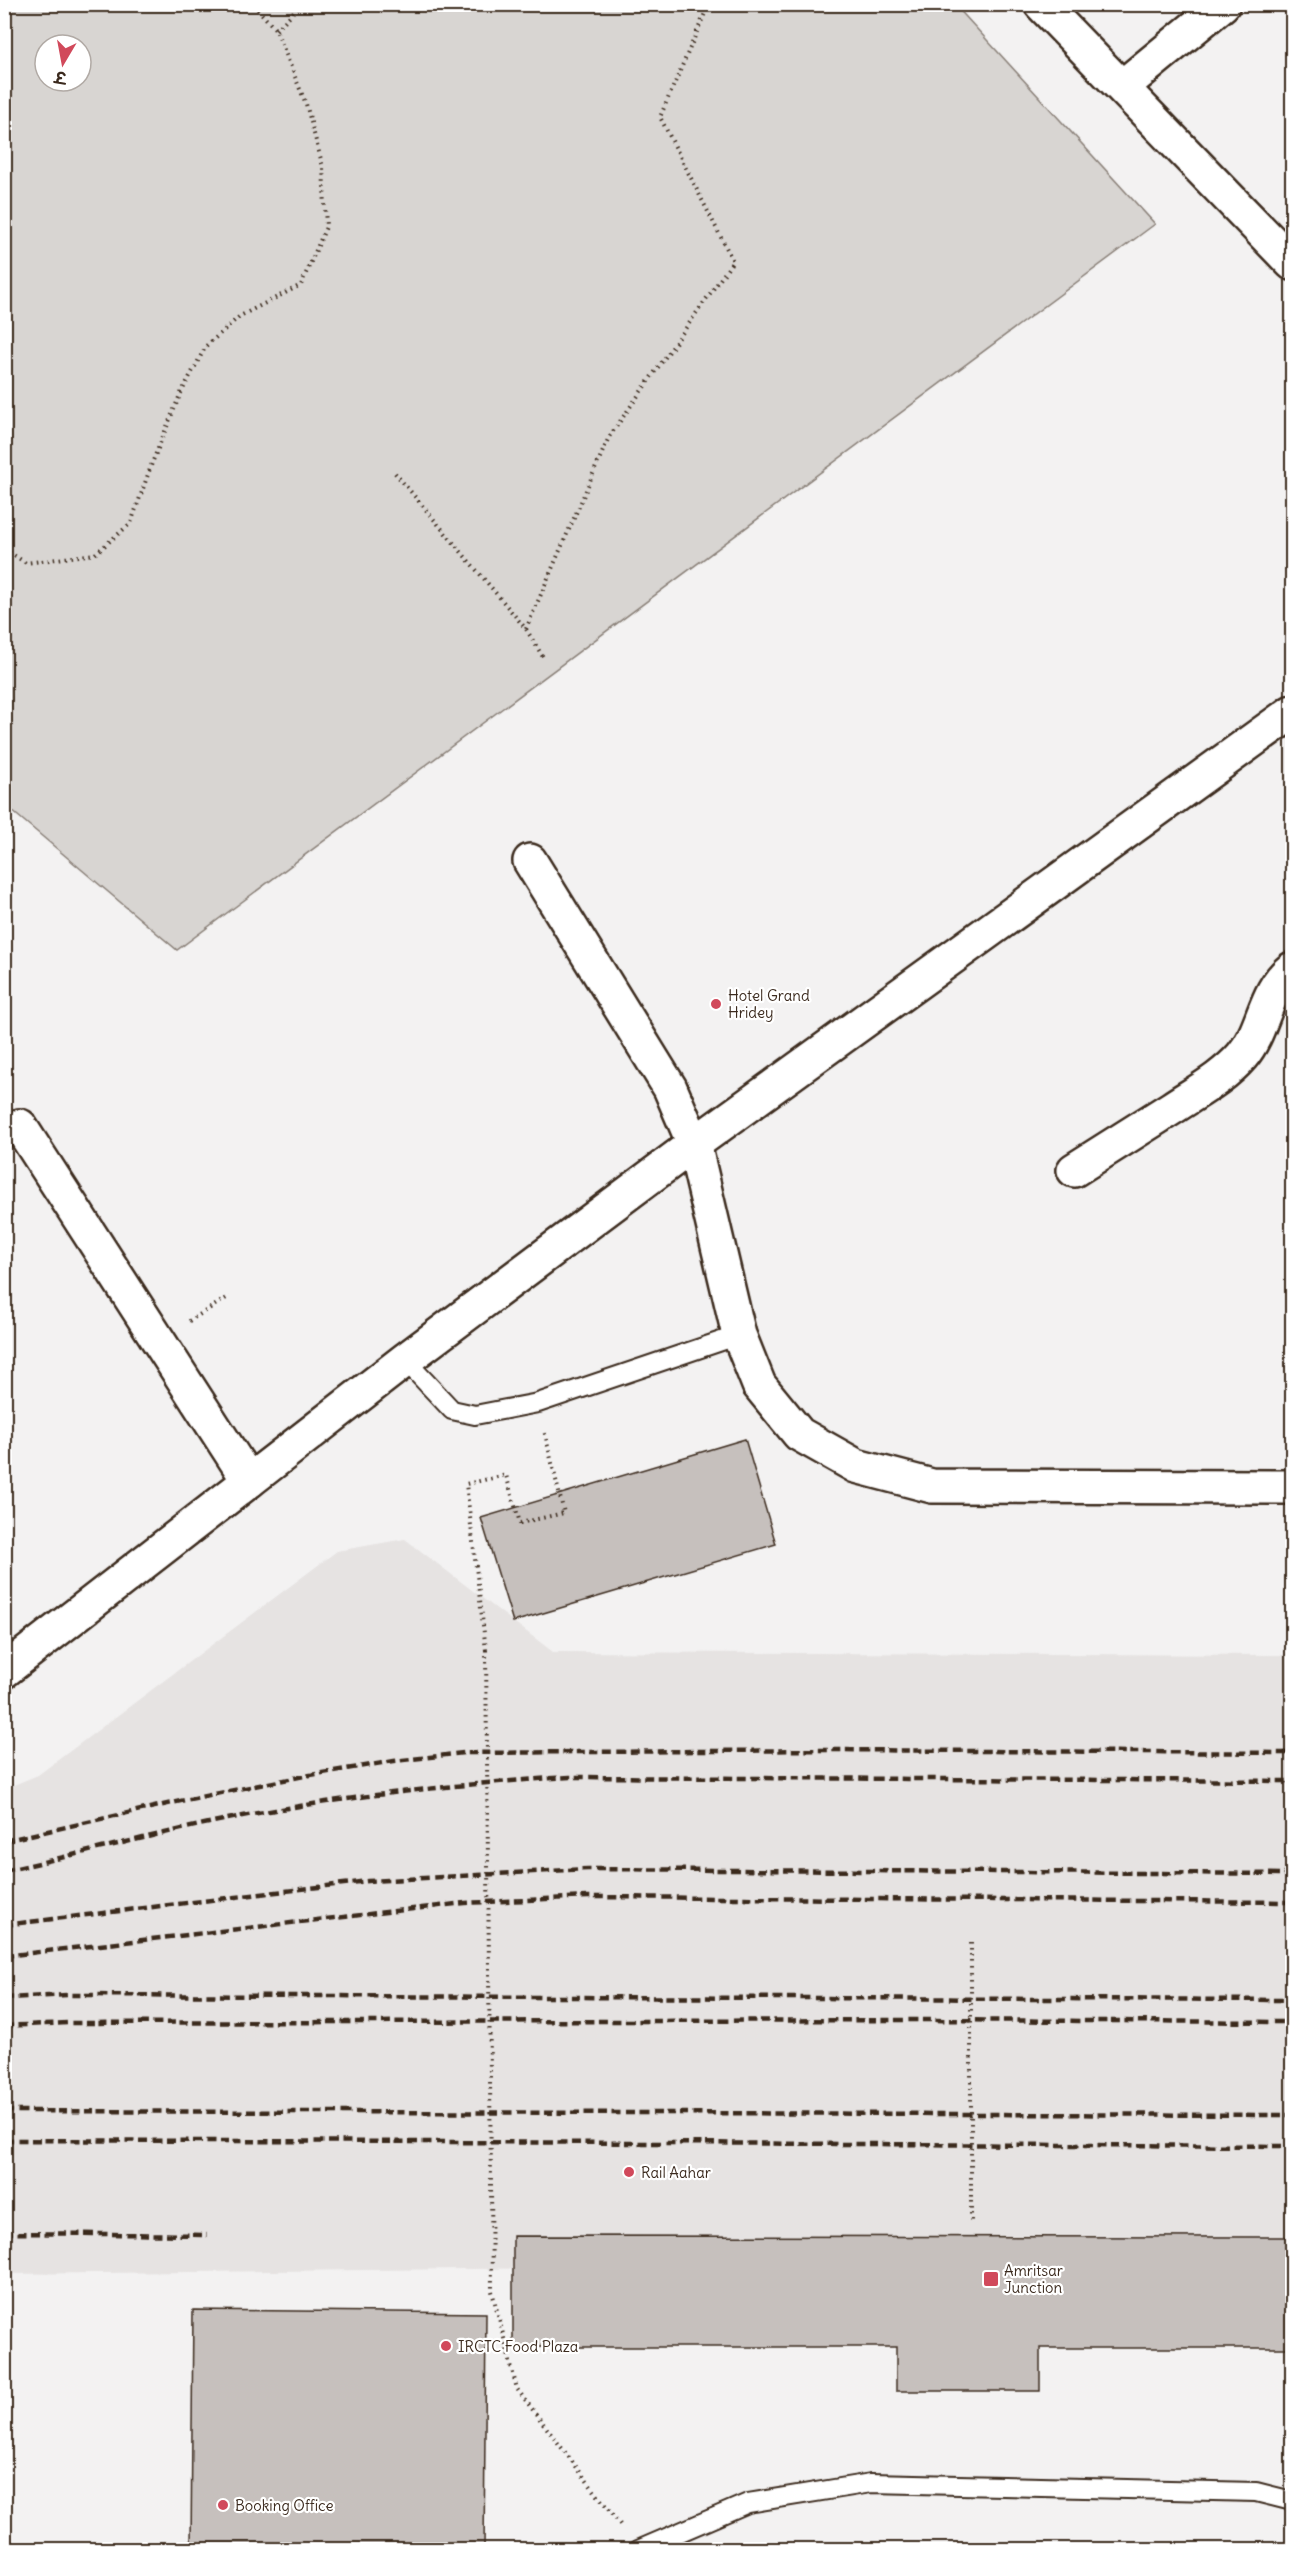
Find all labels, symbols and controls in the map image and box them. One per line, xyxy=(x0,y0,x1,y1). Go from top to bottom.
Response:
north arrow xyxy=(33,33,93,93)
text: उ xyxy=(52,67,69,89)
place label: Hotel Grand Hridey xyxy=(728,986,810,1022)
marker: Hotel Grand Hridey xyxy=(709,997,723,1011)
place label: Rail Aahar xyxy=(641,2163,711,2182)
marker: Rail Aahar xyxy=(622,2165,636,2179)
place label: Amritsar Junction xyxy=(1004,2261,1063,2297)
marker: Amritsar Junction xyxy=(982,2270,1000,2288)
place label: IRCTC Food Plaza xyxy=(458,2337,579,2356)
marker: IRCTC Food Plaza xyxy=(439,2339,453,2353)
place label: Booking Office xyxy=(235,2496,334,2515)
marker: Booking Office xyxy=(216,2498,230,2512)

